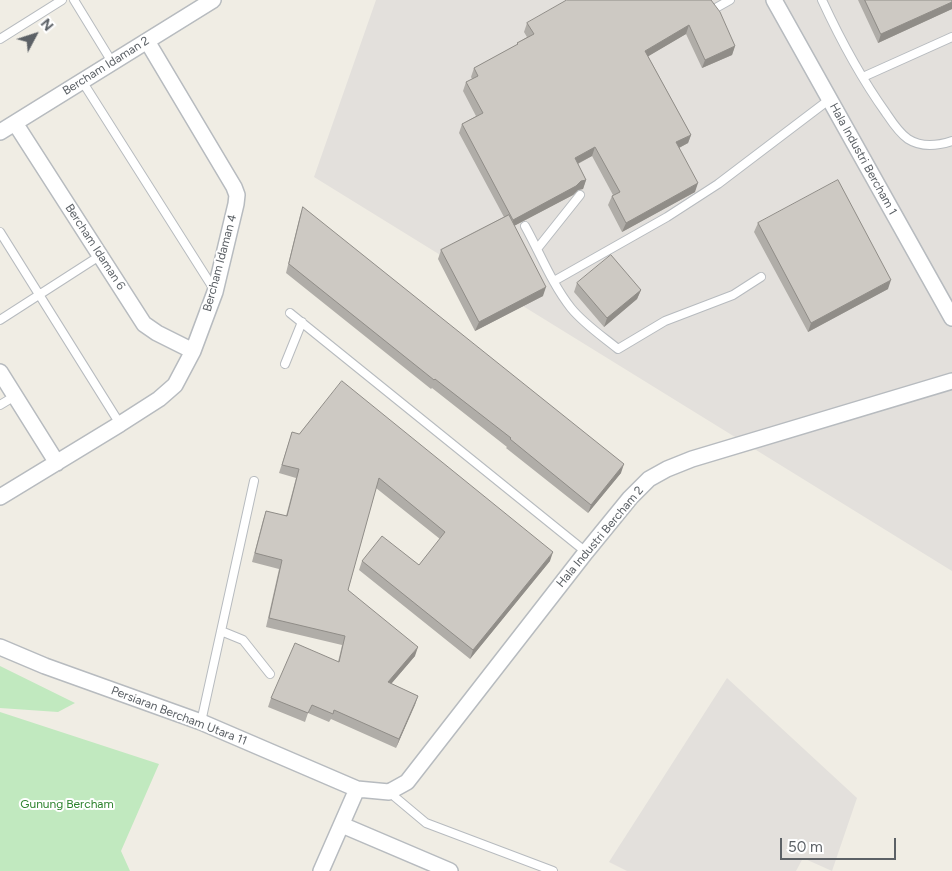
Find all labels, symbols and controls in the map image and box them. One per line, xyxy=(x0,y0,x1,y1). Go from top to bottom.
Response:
north arrow xyxy=(10,10,60,60)
text: N xyxy=(37,15,57,35)
street label: Bercham Idaman 2 xyxy=(60,34,152,98)
street label: Hala Industri Bercham 1 xyxy=(826,100,900,218)
street label: Bercham Idaman 6 xyxy=(62,201,128,293)
street label: Bercham Idaman 4 xyxy=(200,213,240,313)
street label: Hala Industri Bercham 2 xyxy=(553,483,647,591)
street label: Persiaran Bercham Utara 11 xyxy=(109,683,249,749)
park label: Gunung Bercham xyxy=(20,797,114,811)
scale bar xyxy=(782,828,898,860)
text: 50 m xyxy=(788,838,823,856)

